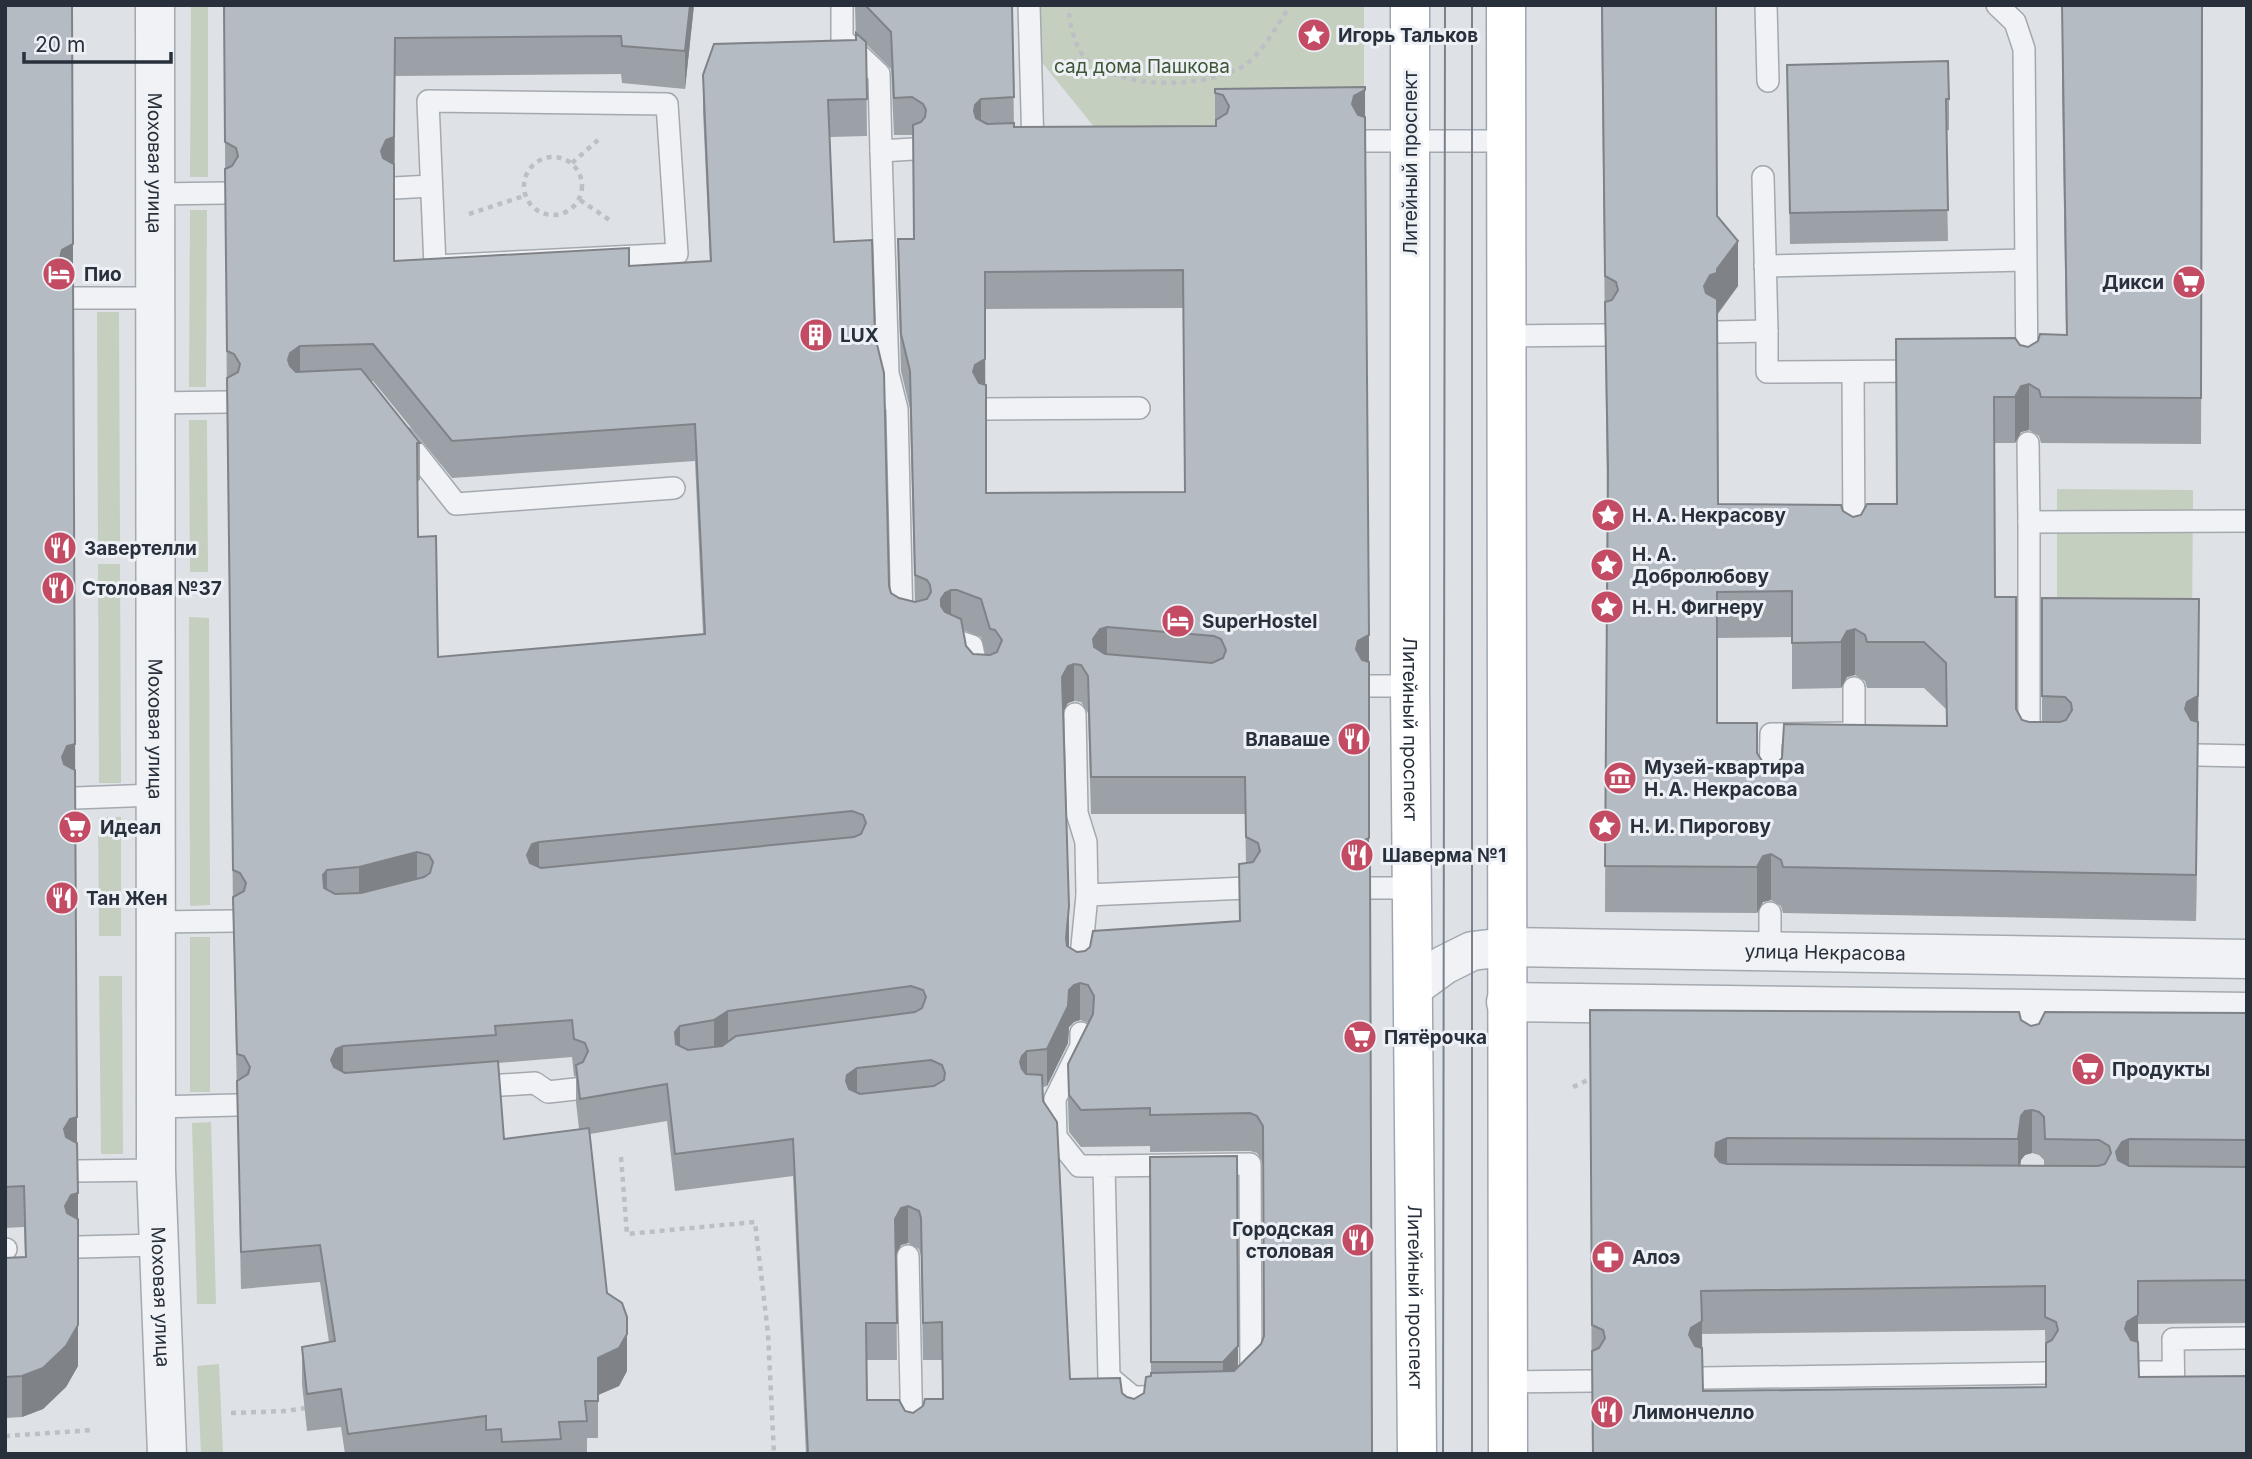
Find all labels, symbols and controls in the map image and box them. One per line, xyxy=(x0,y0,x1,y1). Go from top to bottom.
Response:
place icon: Игорь Тальков xyxy=(1295,16,1333,54)
scale bar xyxy=(24,21,172,65)
place label: Игорь Тальков xyxy=(1338,24,1478,47)
text: 20 m xyxy=(35,32,85,57)
park label: сад дома Пашкова xyxy=(1054,55,1230,78)
street label: Литейный проспект xyxy=(1399,71,1422,255)
street label: Моховая улица xyxy=(144,93,167,233)
hotel icon: Пио xyxy=(40,255,78,293)
place label: Пио xyxy=(84,263,122,286)
supermarket icon: Дикси xyxy=(2170,263,2208,301)
place label: Дикси xyxy=(2102,271,2164,294)
building icon: LUX xyxy=(797,316,835,354)
place label: LUX xyxy=(840,324,879,347)
place icon: Н. А. Некрасову xyxy=(1589,496,1627,534)
place label: Н. А. Некрасову xyxy=(1632,504,1786,527)
restaurant icon: Завертелли xyxy=(41,529,79,567)
place label: Завертелли xyxy=(84,537,197,560)
place label: Н. А. Добролюбову xyxy=(1632,543,1770,588)
place icon: Н. А. Добролюбову xyxy=(1588,546,1626,584)
restaurant icon: Столовая №37 xyxy=(39,569,77,607)
place label: Столовая №37 xyxy=(82,577,222,600)
place icon: Н. Н. Фигнеру xyxy=(1588,588,1626,626)
place label: Н. Н. Фигнеру xyxy=(1632,596,1764,619)
hotel icon: SuperHostel xyxy=(1159,602,1197,640)
place label: SuperHostel xyxy=(1202,610,1317,633)
street label: Литейный проспект xyxy=(1398,637,1423,822)
street label: Моховая улица xyxy=(144,659,167,799)
restaurant icon: Влаваше xyxy=(1335,720,1373,758)
place label: Влаваше xyxy=(1245,728,1330,751)
place label: Музей-квартира Н. А. Некрасова xyxy=(1644,756,1805,801)
museum icon: Музей-квартира Н. А. Некрасова xyxy=(1601,759,1639,797)
place icon: Н. И. Пирогову xyxy=(1586,807,1624,845)
supermarket icon: Идеал xyxy=(56,808,94,846)
place label: Н. И. Пирогову xyxy=(1630,815,1772,838)
place label: Идеал xyxy=(100,816,161,839)
restaurant icon: Шаверма №1 xyxy=(1338,836,1376,874)
place label: Шаверма №1 xyxy=(1382,844,1506,867)
restaurant icon: Тан Жен xyxy=(43,879,81,917)
place label: Тан Жен xyxy=(86,887,168,910)
street label: улица Некрасова xyxy=(1745,939,1906,965)
supermarket icon: Пятёрочка xyxy=(1341,1018,1379,1056)
place label: Пятёрочка xyxy=(1384,1026,1487,1049)
supermarket icon: Продукты xyxy=(2069,1050,2107,1088)
place label: Продукты xyxy=(2112,1058,2210,1081)
street label: Литейный проспект xyxy=(1403,1205,1428,1390)
place label: Городская столовая xyxy=(1232,1218,1334,1263)
restaurant icon: Городская столовая xyxy=(1339,1221,1377,1259)
street label: Моховая улица xyxy=(147,1226,175,1368)
pharmacy icon: Алоэ xyxy=(1589,1238,1627,1276)
place label: Алоэ xyxy=(1632,1246,1680,1269)
restaurant icon: Лимончелло xyxy=(1588,1393,1626,1431)
place label: Лимончелло xyxy=(1632,1401,1754,1424)

